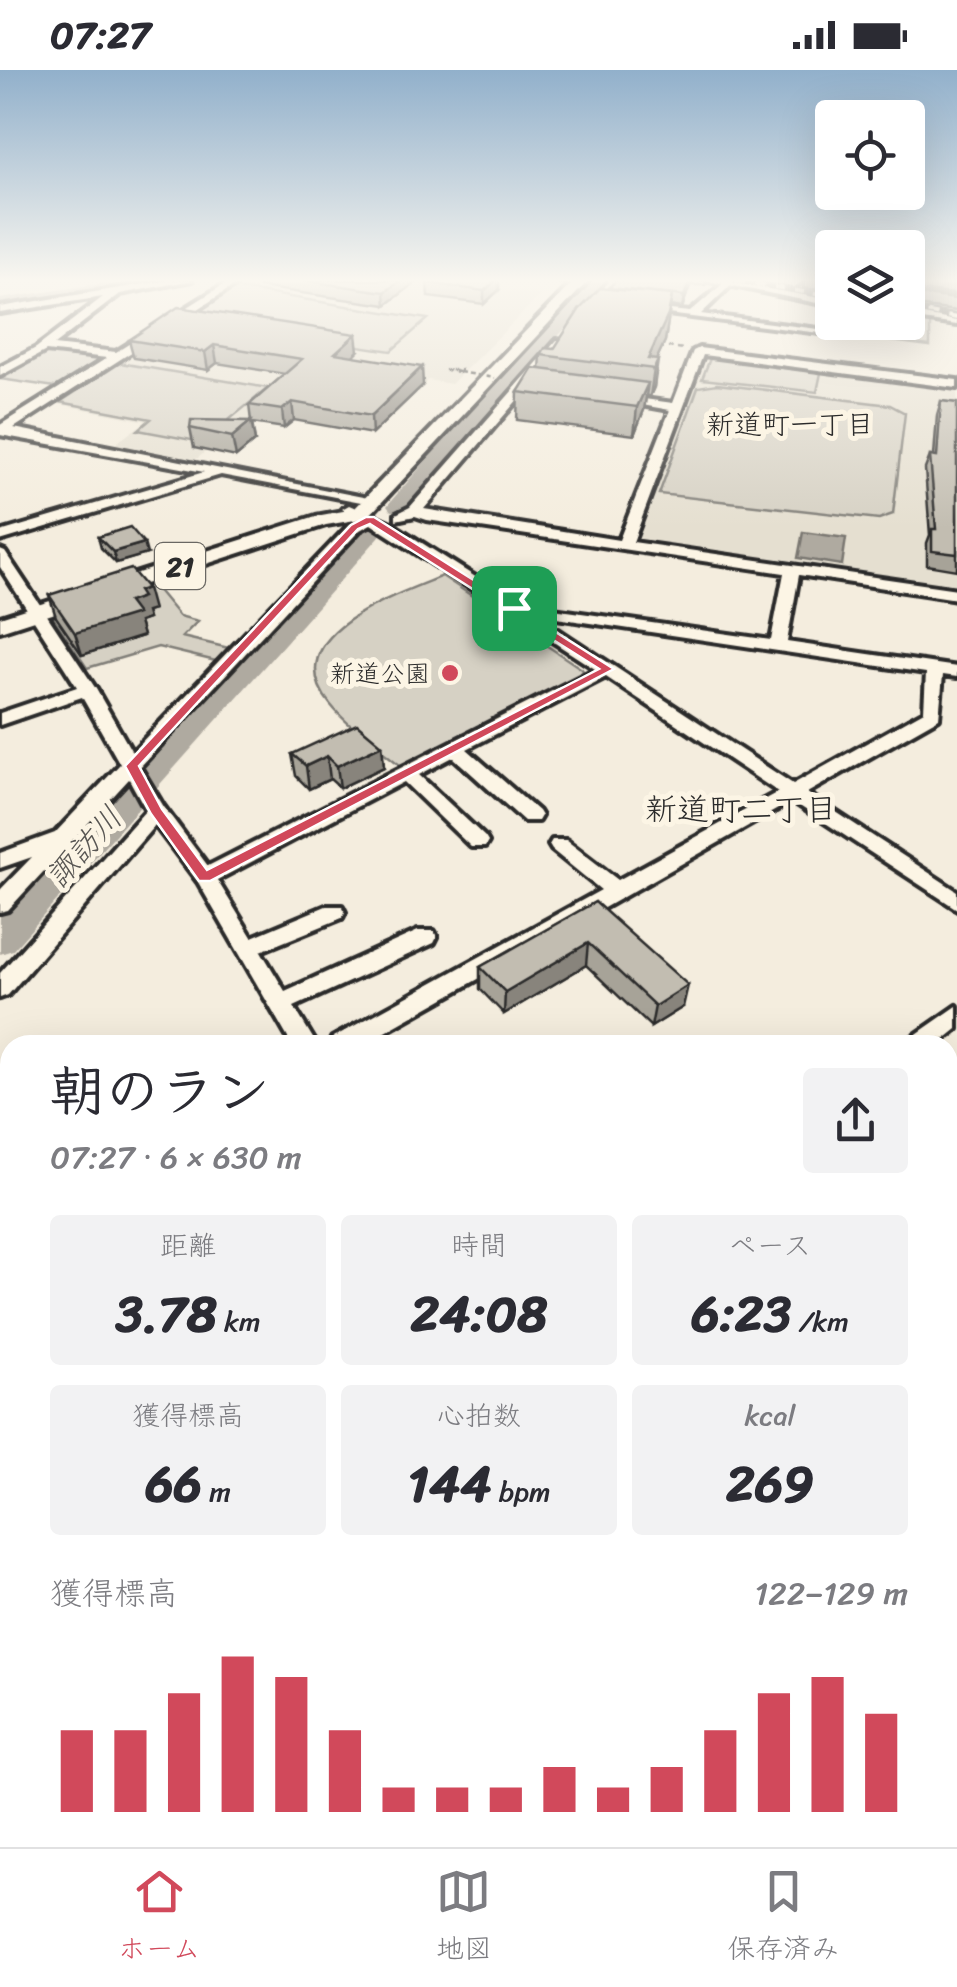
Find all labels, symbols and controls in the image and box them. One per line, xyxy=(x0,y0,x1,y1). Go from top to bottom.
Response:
text: 07:27 xyxy=(50,2,151,69)
map controls xyxy=(815,100,925,340)
button: locate xyxy=(815,100,925,210)
button: layers xyxy=(815,230,925,340)
district label: 新道町一丁目 xyxy=(706,400,874,449)
road number: 21 xyxy=(155,543,205,589)
pin xyxy=(472,566,557,651)
icon: arrive xyxy=(487,581,542,636)
place label: 新道公園 xyxy=(330,651,430,696)
marker: 新道公園 xyxy=(439,662,461,684)
district label: 新道町二丁目 xyxy=(645,781,837,838)
water label: 諏訪川 xyxy=(31,792,137,902)
text: 朝のラン xyxy=(50,1043,270,1140)
button: share xyxy=(803,1068,908,1173)
text: 07:27 · 6 × 630 m xyxy=(50,1129,302,1186)
text: 距離 xyxy=(160,1221,216,1270)
text: 時間 xyxy=(451,1221,507,1270)
text: ペース xyxy=(729,1221,811,1270)
text: 3.78 xyxy=(116,1270,217,1359)
text: 24:08 xyxy=(411,1270,547,1359)
text: 6:23 xyxy=(691,1270,791,1359)
text: km xyxy=(217,1297,260,1346)
text: /km xyxy=(791,1297,849,1346)
text: 獲得標高 xyxy=(132,1391,244,1440)
text: 心拍数 xyxy=(437,1391,521,1440)
text: kcal xyxy=(745,1391,795,1440)
text: 66 xyxy=(145,1440,202,1529)
text: 144 xyxy=(408,1440,492,1529)
text: 269 xyxy=(726,1440,814,1529)
text: m xyxy=(202,1467,231,1516)
text: bpm xyxy=(492,1467,550,1516)
text: 獲得標高 xyxy=(50,1565,178,1622)
text: 122–129 m xyxy=(754,1565,908,1622)
tab: ホーム xyxy=(118,1864,201,1973)
tab: 地図 xyxy=(436,1864,492,1973)
tab: 保存済み xyxy=(727,1864,839,1973)

